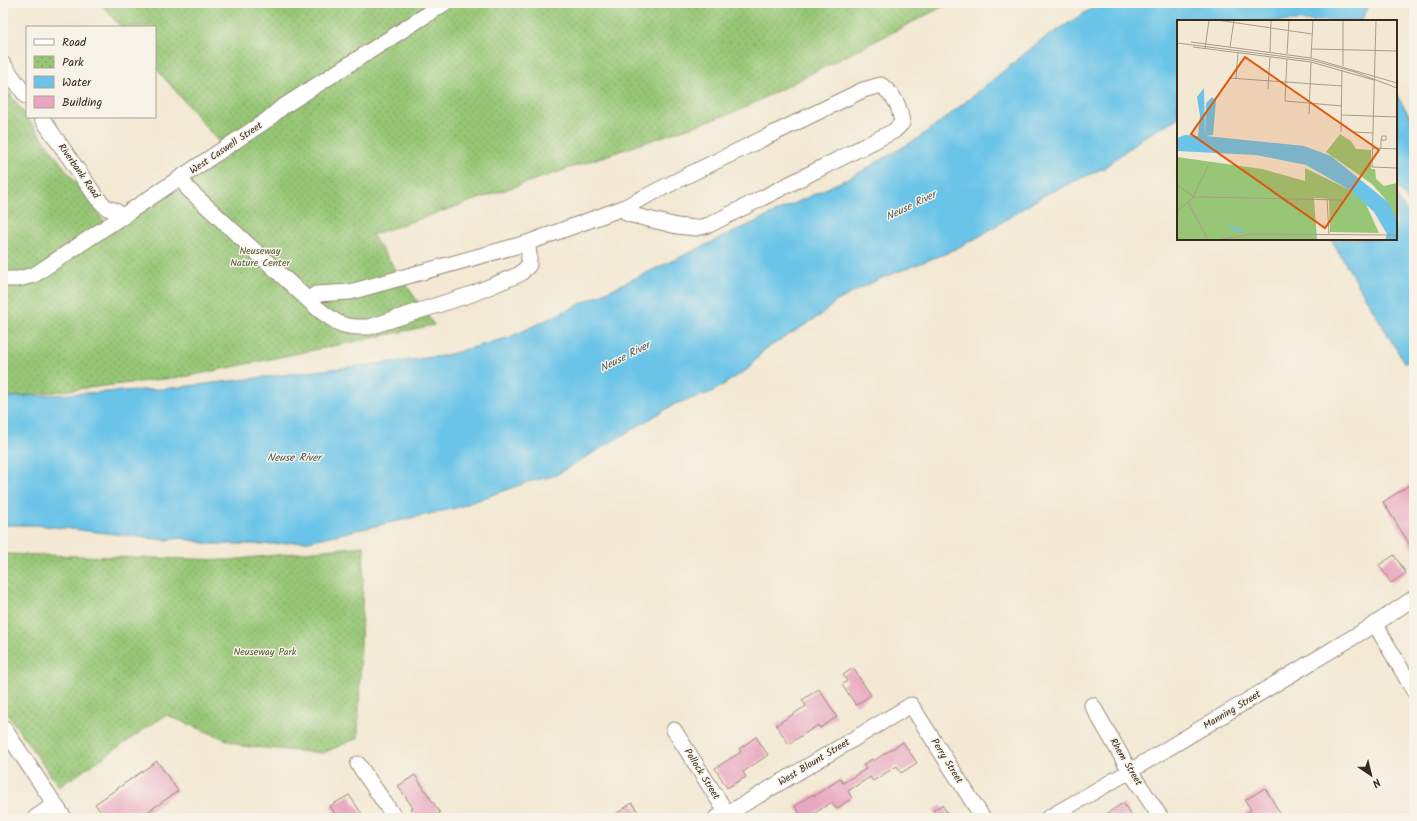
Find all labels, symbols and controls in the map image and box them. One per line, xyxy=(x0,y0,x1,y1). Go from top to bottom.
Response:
inset map xyxy=(1177,20,1397,240)
legend xyxy=(26,26,156,118)
text: Road xyxy=(62,33,87,52)
text: Park xyxy=(62,53,84,72)
text: Water xyxy=(62,73,92,92)
text: Building xyxy=(62,93,102,112)
street label: West Caswell Street xyxy=(186,118,266,178)
street label: Riverbank Road xyxy=(54,140,105,203)
water label: Neuse River xyxy=(883,185,941,226)
park label: Neuseway Nature Center xyxy=(230,243,290,271)
water label: Neuse River xyxy=(597,336,655,377)
water label: Neuse River xyxy=(267,449,323,467)
park label: Neuseway Park xyxy=(233,644,297,660)
street label: Manning Street xyxy=(1200,686,1264,734)
street label: West Blount Street xyxy=(775,734,853,790)
street label: Perry Street xyxy=(927,735,967,787)
street label: Rhem Street xyxy=(1105,735,1147,789)
street label: Pollock Street xyxy=(680,745,724,803)
north arrow xyxy=(1351,755,1391,795)
text: N xyxy=(1368,773,1384,792)

